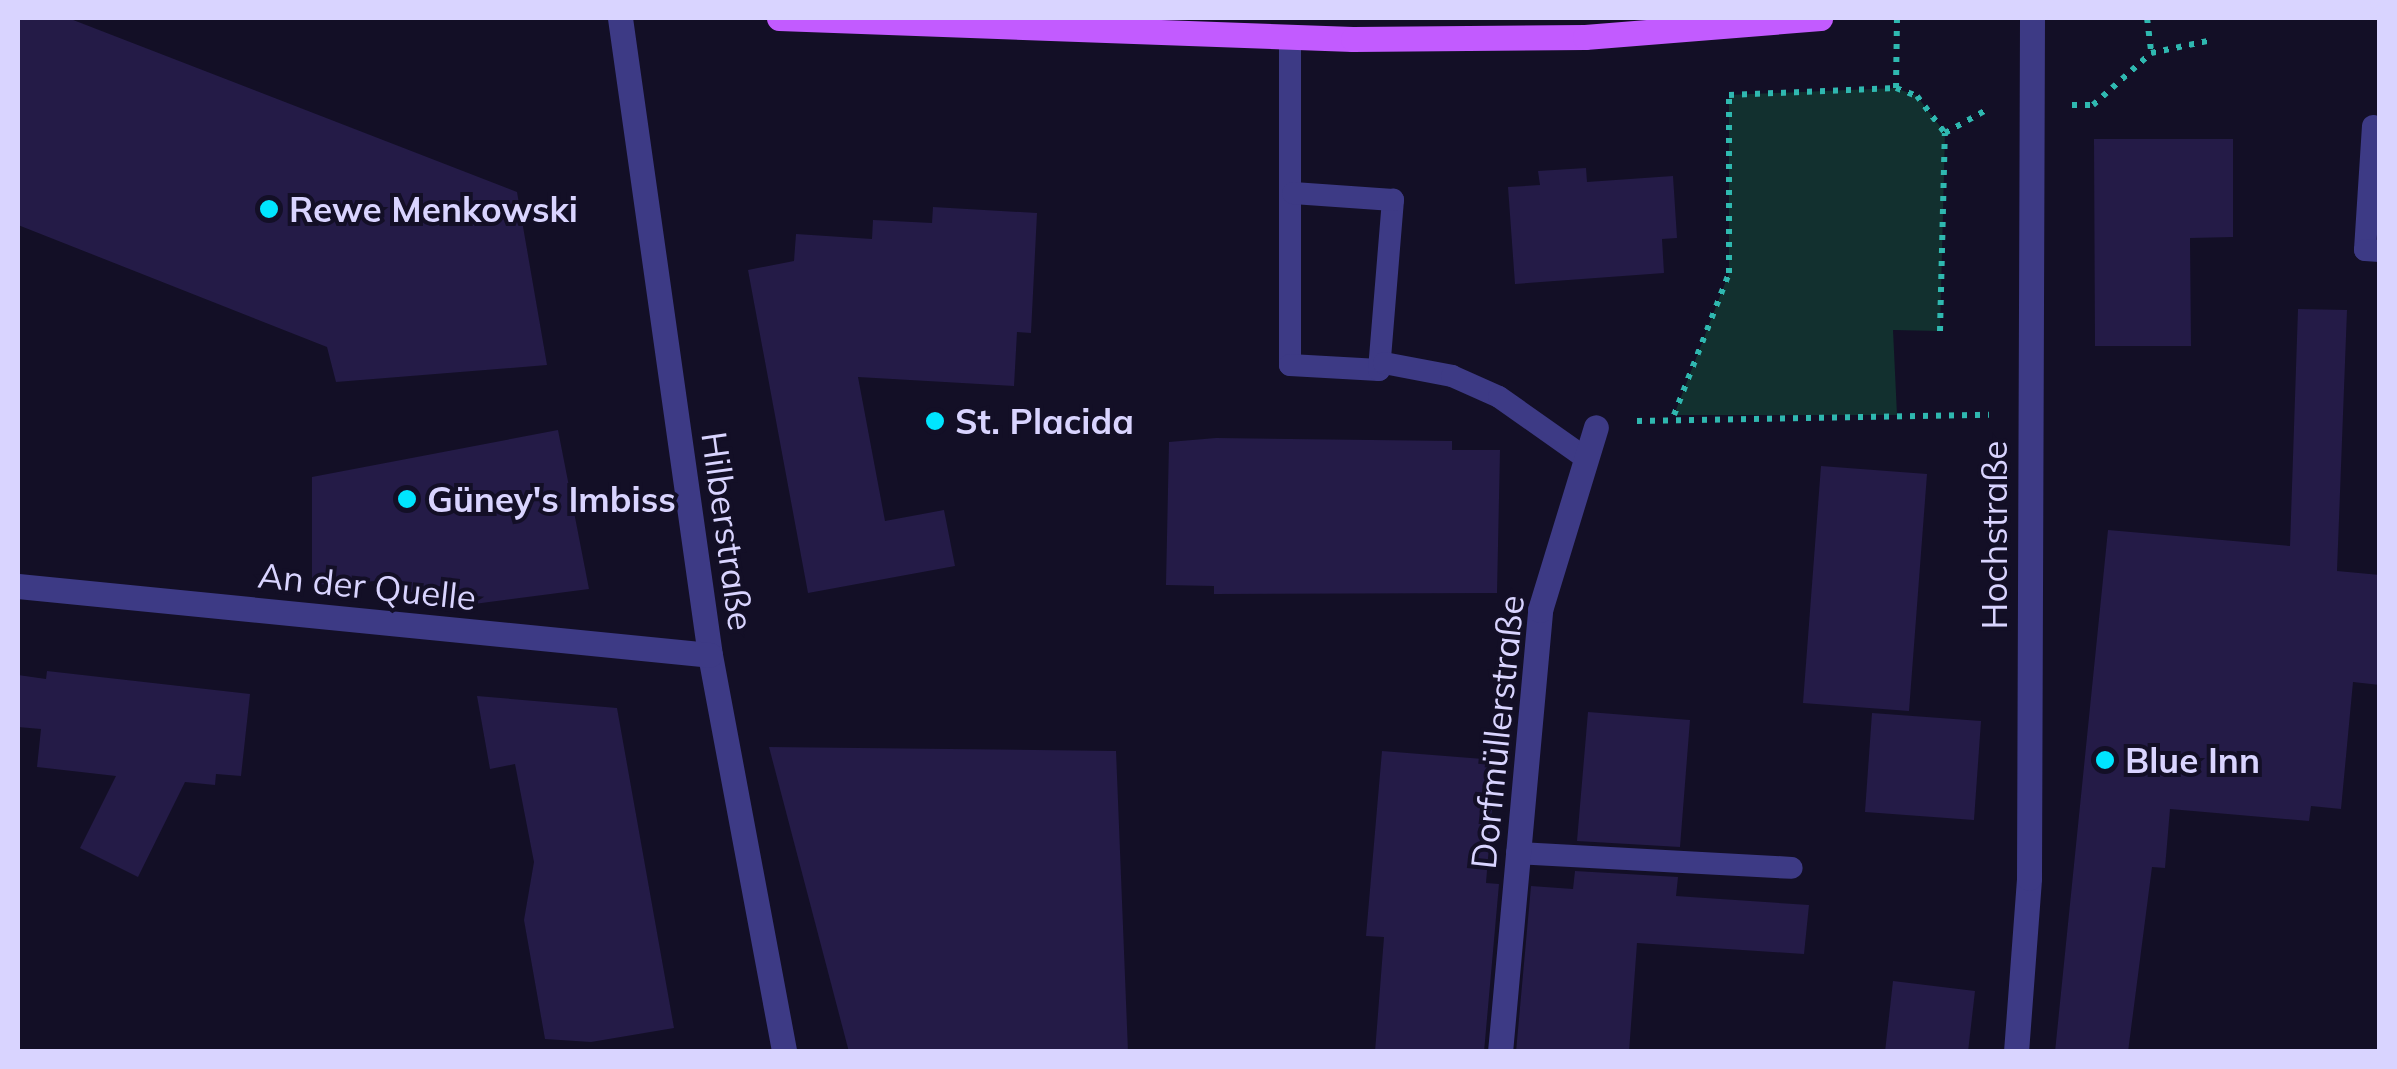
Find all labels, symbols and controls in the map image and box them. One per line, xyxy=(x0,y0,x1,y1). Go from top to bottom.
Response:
place label: Rewe Menkowski xyxy=(289,188,578,230)
marker: Rewe Menkowski xyxy=(258,198,280,220)
place label: St. Placida xyxy=(955,400,1134,442)
marker: St. Placida xyxy=(924,410,946,432)
street label: Hilberstraße xyxy=(693,429,763,633)
street label: Hochstraße xyxy=(1973,441,2015,629)
place label: Güney's Imbiss xyxy=(427,478,676,520)
marker: Güney's Imbiss xyxy=(396,488,418,510)
street label: An der Quelle xyxy=(256,554,478,618)
street label: Dorfmüllerstraße xyxy=(1462,593,1532,871)
place label: Blue Inn xyxy=(2125,739,2260,781)
marker: Blue Inn xyxy=(2094,749,2116,771)

